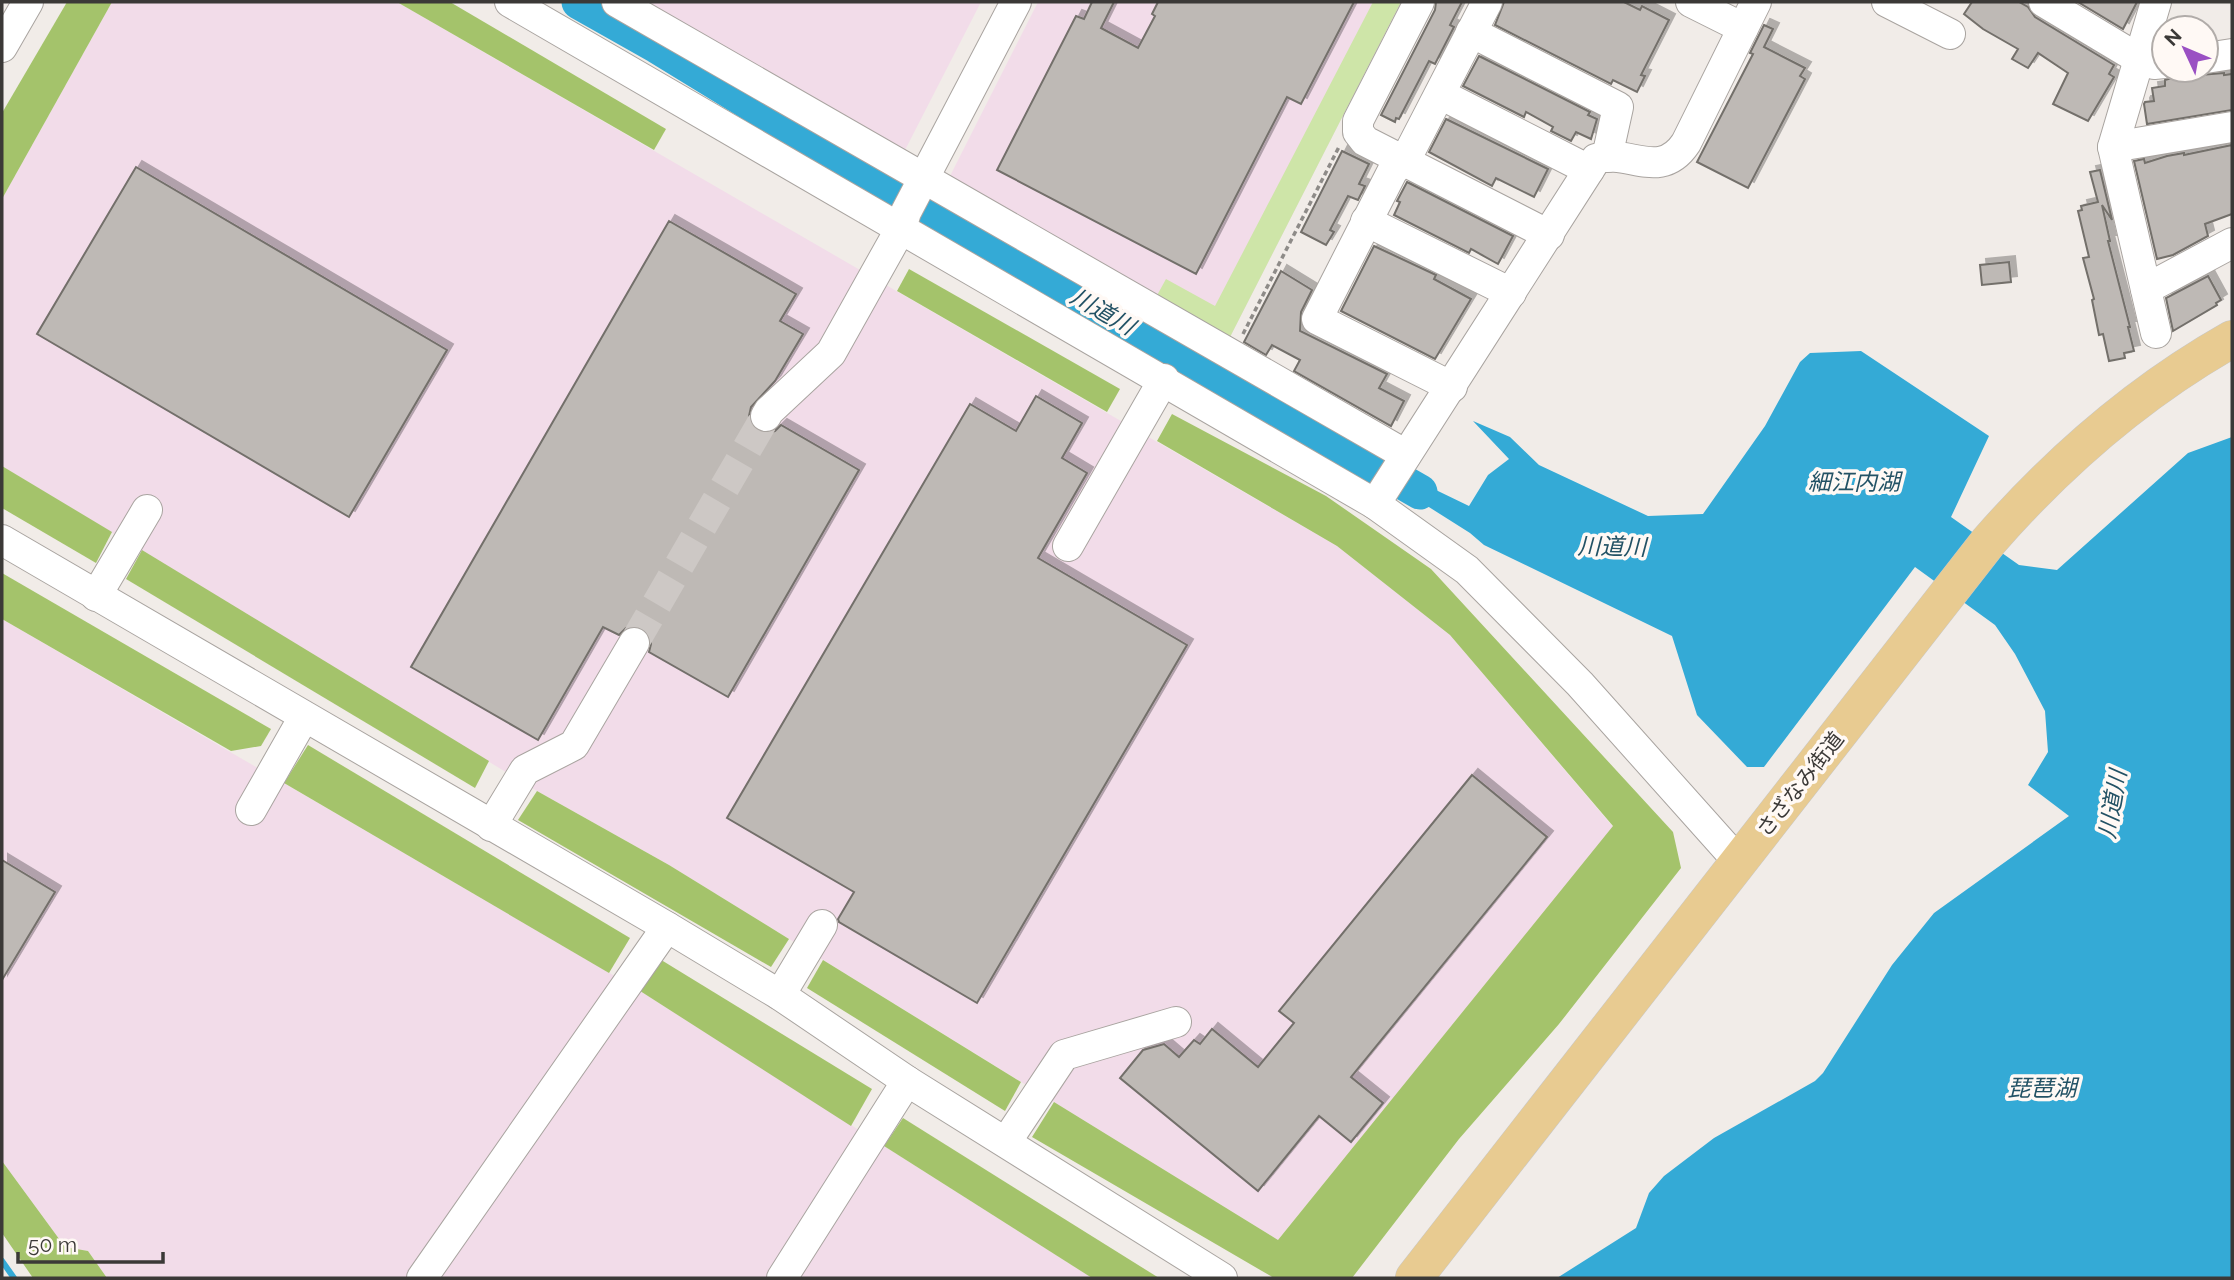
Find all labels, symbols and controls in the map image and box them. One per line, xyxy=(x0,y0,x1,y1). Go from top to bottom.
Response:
north arrow xyxy=(2150,14,2220,84)
text: N xyxy=(2160,24,2186,50)
water label: 川道川 xyxy=(1066,282,1142,341)
water label: 細江内湖 xyxy=(1808,468,1903,495)
water label: 川道川 xyxy=(1577,532,1650,560)
street label: さざなみ街道 xyxy=(1751,727,1849,841)
water label: 川道川 xyxy=(2093,765,2132,840)
water label: 琵琶湖 xyxy=(2008,1074,2080,1101)
scale bar xyxy=(18,1220,163,1264)
text: 50 m xyxy=(28,1232,77,1257)

